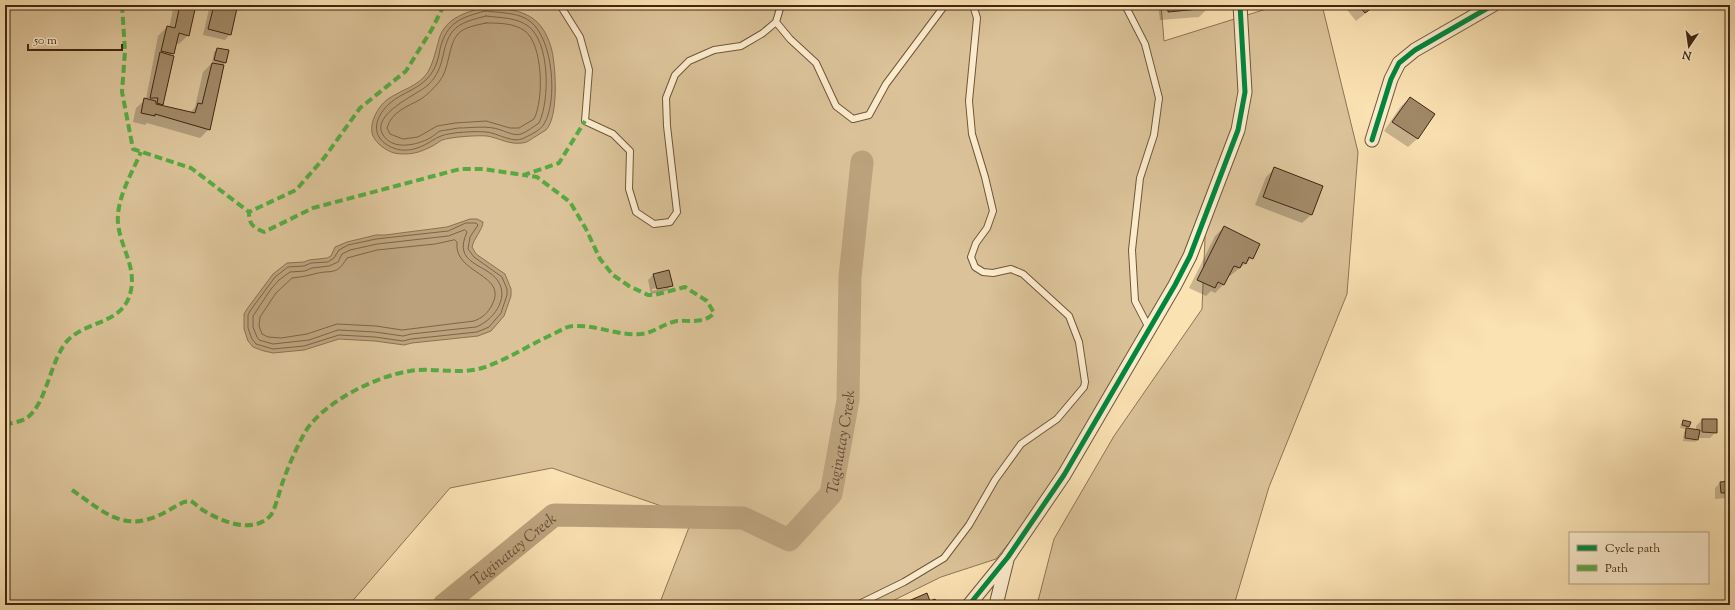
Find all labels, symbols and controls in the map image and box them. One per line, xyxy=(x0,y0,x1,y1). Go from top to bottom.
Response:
scale bar xyxy=(28,26,122,52)
north arrow xyxy=(1669,26,1709,66)
text: 50 m xyxy=(33,32,57,50)
text: N xyxy=(1681,46,1694,64)
water label: Taginatay Creek xyxy=(822,390,862,496)
water label: Taginatay Creek xyxy=(467,508,562,593)
legend xyxy=(1569,532,1709,584)
text: Cycle path xyxy=(1605,540,1660,558)
text: Path xyxy=(1605,560,1628,578)

